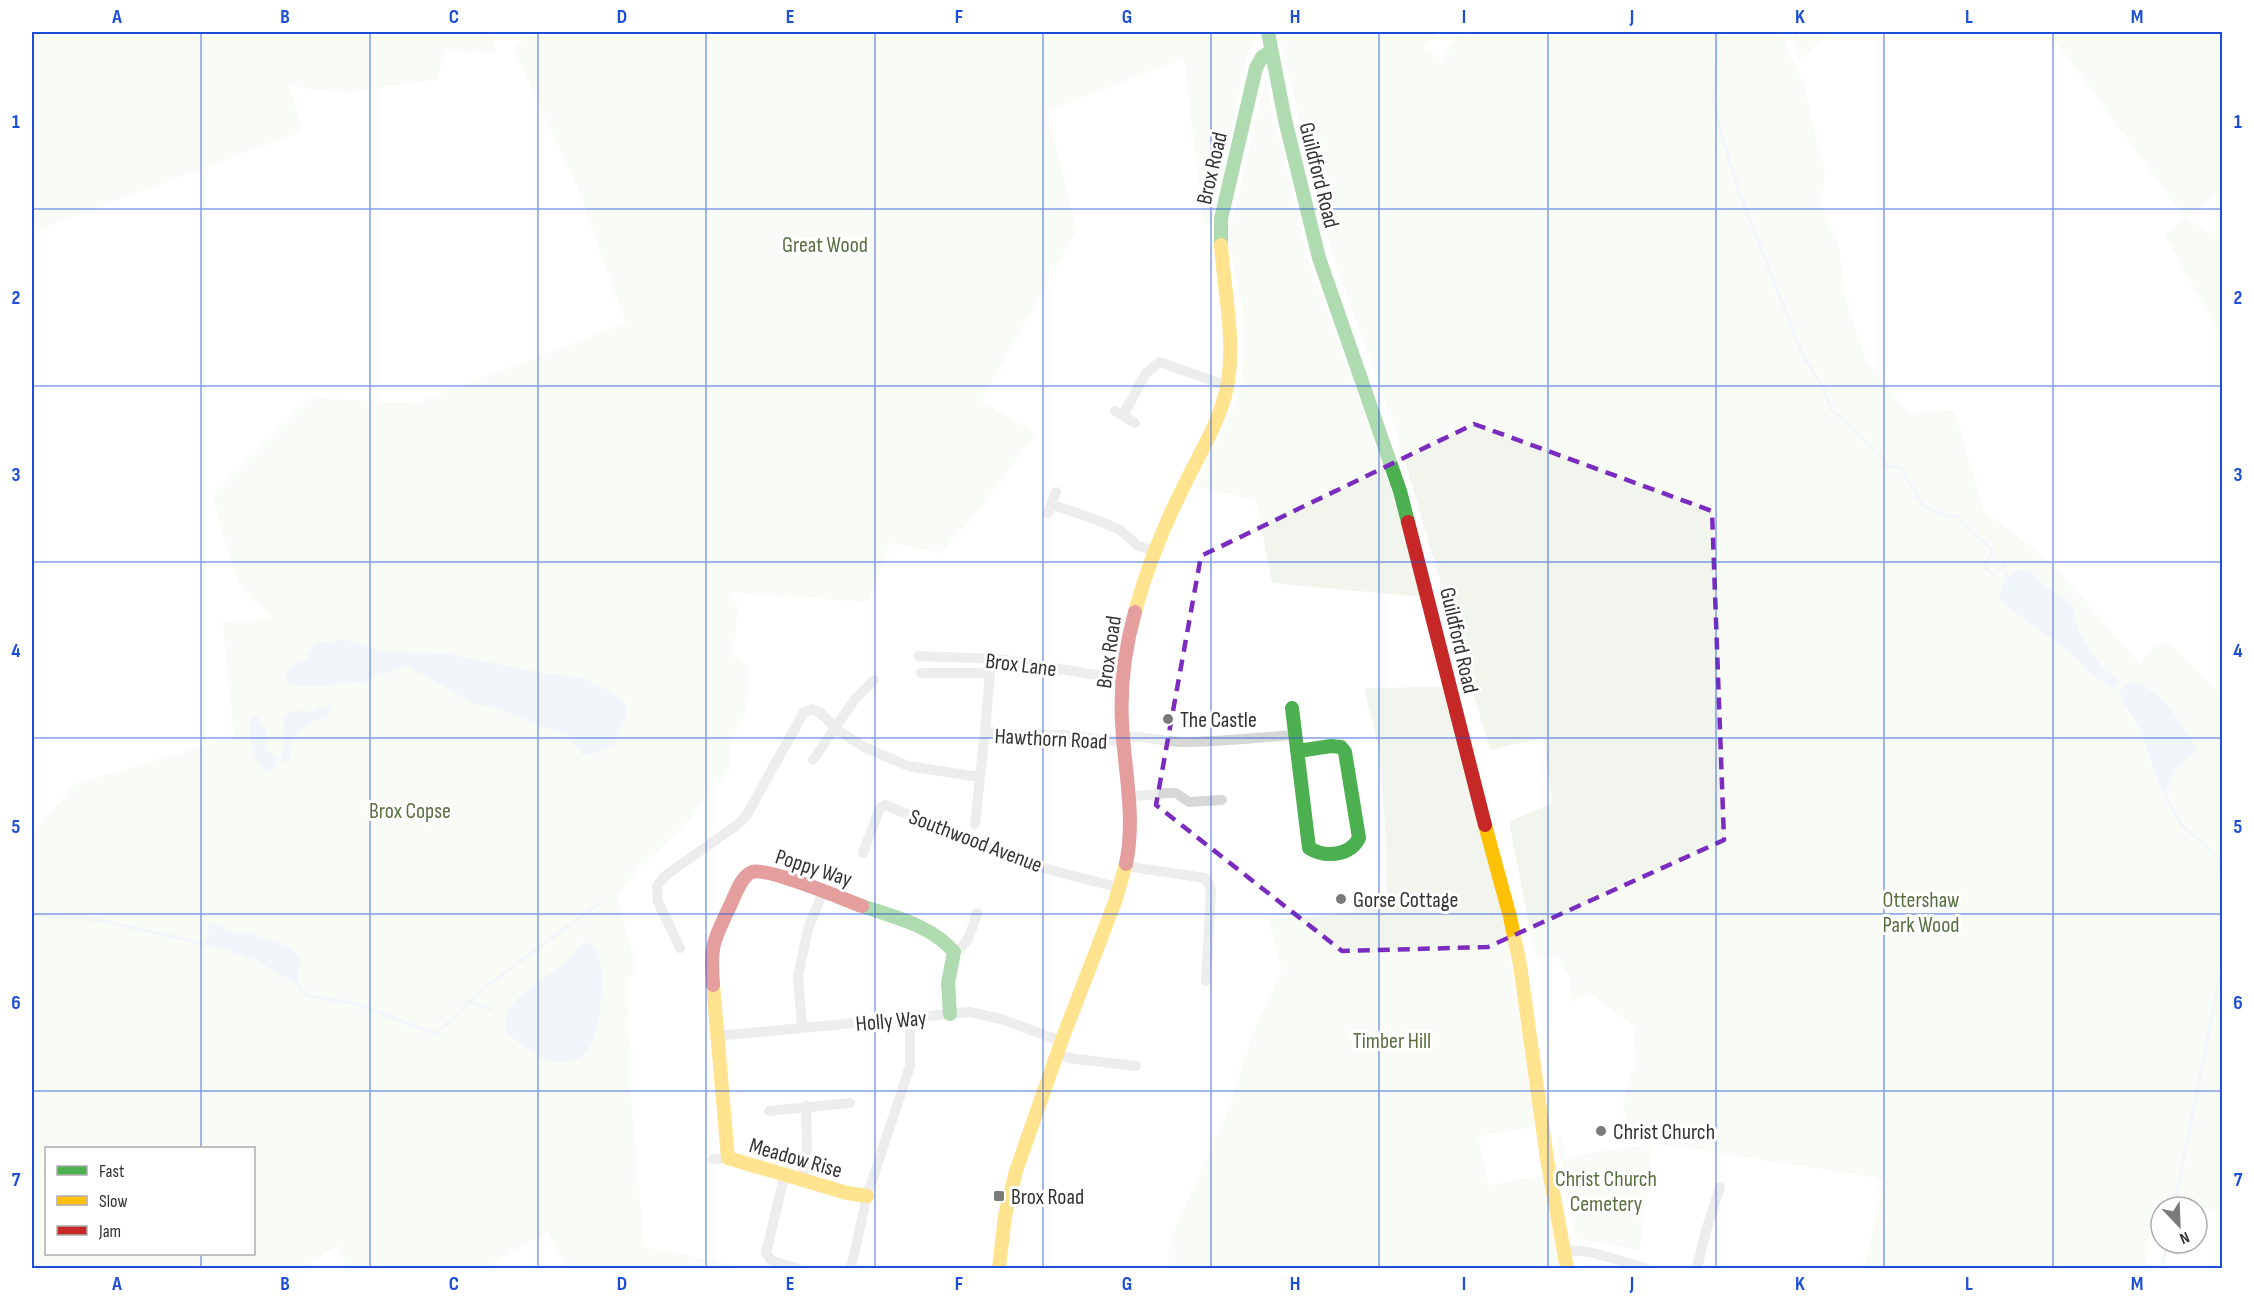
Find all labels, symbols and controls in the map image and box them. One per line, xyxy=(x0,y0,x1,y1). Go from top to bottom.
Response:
text: A xyxy=(111,5,122,29)
text: B xyxy=(280,5,290,29)
text: C xyxy=(449,5,459,29)
text: D xyxy=(617,5,627,29)
text: E xyxy=(786,5,794,29)
text: F xyxy=(955,5,963,29)
text: G xyxy=(1122,5,1132,29)
text: H xyxy=(1290,5,1300,29)
text: I xyxy=(1462,5,1466,29)
text: J xyxy=(1629,5,1634,29)
text: K xyxy=(1795,5,1805,29)
text: L xyxy=(1965,5,1973,29)
text: M xyxy=(2131,5,2143,29)
text: 1 xyxy=(12,110,20,134)
text: 1 xyxy=(2234,110,2242,134)
street label: Guildford Road xyxy=(1292,120,1345,231)
street label: Brox Road xyxy=(1191,130,1234,207)
park label: Great Wood xyxy=(782,232,868,259)
text: 2 xyxy=(12,286,20,310)
text: 2 xyxy=(2234,286,2242,310)
text: 3 xyxy=(12,463,21,487)
text: 3 xyxy=(2234,463,2243,487)
street label: Guildford Road xyxy=(1433,585,1484,696)
street label: Brox Road xyxy=(1091,614,1128,690)
text: 4 xyxy=(11,639,21,663)
text: 4 xyxy=(2233,639,2243,663)
street label: Brox Lane xyxy=(984,648,1058,683)
place label: The Castle xyxy=(1180,707,1257,734)
marker: The Castle xyxy=(1161,712,1175,726)
street label: Hawthorn Road xyxy=(994,723,1108,756)
park label: Brox Copse xyxy=(369,798,451,825)
street label: Southwood Avenue xyxy=(905,804,1046,879)
text: 5 xyxy=(12,815,21,839)
text: 5 xyxy=(2234,815,2243,839)
street label: Poppy Way xyxy=(772,843,856,894)
place label: Gorse Cottage xyxy=(1353,887,1458,914)
park label: Ottershaw Park Wood xyxy=(1882,887,1960,939)
marker: Gorse Cottage xyxy=(1334,892,1348,906)
text: 6 xyxy=(11,991,21,1015)
text: 6 xyxy=(2233,991,2243,1015)
street label: Holly Way xyxy=(855,1005,928,1038)
park label: Timber Hill xyxy=(1353,1028,1431,1055)
place label: Christ Church xyxy=(1613,1119,1715,1146)
marker: Christ Church xyxy=(1594,1124,1608,1138)
street label: Meadow Rise xyxy=(746,1132,845,1185)
legend xyxy=(45,1147,255,1255)
text: Fast xyxy=(99,1161,125,1182)
park label: Christ Church Cemetery xyxy=(1555,1166,1657,1218)
text: 7 xyxy=(12,1168,21,1192)
text: 7 xyxy=(2234,1168,2243,1192)
place label: Brox Road xyxy=(1011,1184,1084,1211)
marker: Brox Road xyxy=(992,1189,1006,1203)
text: Slow xyxy=(99,1191,128,1212)
north arrow xyxy=(2149,1195,2209,1255)
text: Jam xyxy=(98,1221,121,1242)
text: N xyxy=(2177,1227,2192,1248)
text: A xyxy=(111,1272,122,1296)
text: B xyxy=(280,1272,290,1296)
text: C xyxy=(449,1272,459,1296)
text: D xyxy=(617,1272,627,1296)
text: E xyxy=(786,1272,794,1296)
text: F xyxy=(955,1272,963,1296)
text: G xyxy=(1122,1272,1132,1296)
text: H xyxy=(1290,1272,1300,1296)
text: I xyxy=(1462,1272,1466,1296)
text: J xyxy=(1629,1272,1634,1296)
text: K xyxy=(1795,1272,1805,1296)
text: L xyxy=(1965,1272,1973,1296)
text: M xyxy=(2131,1272,2143,1296)

